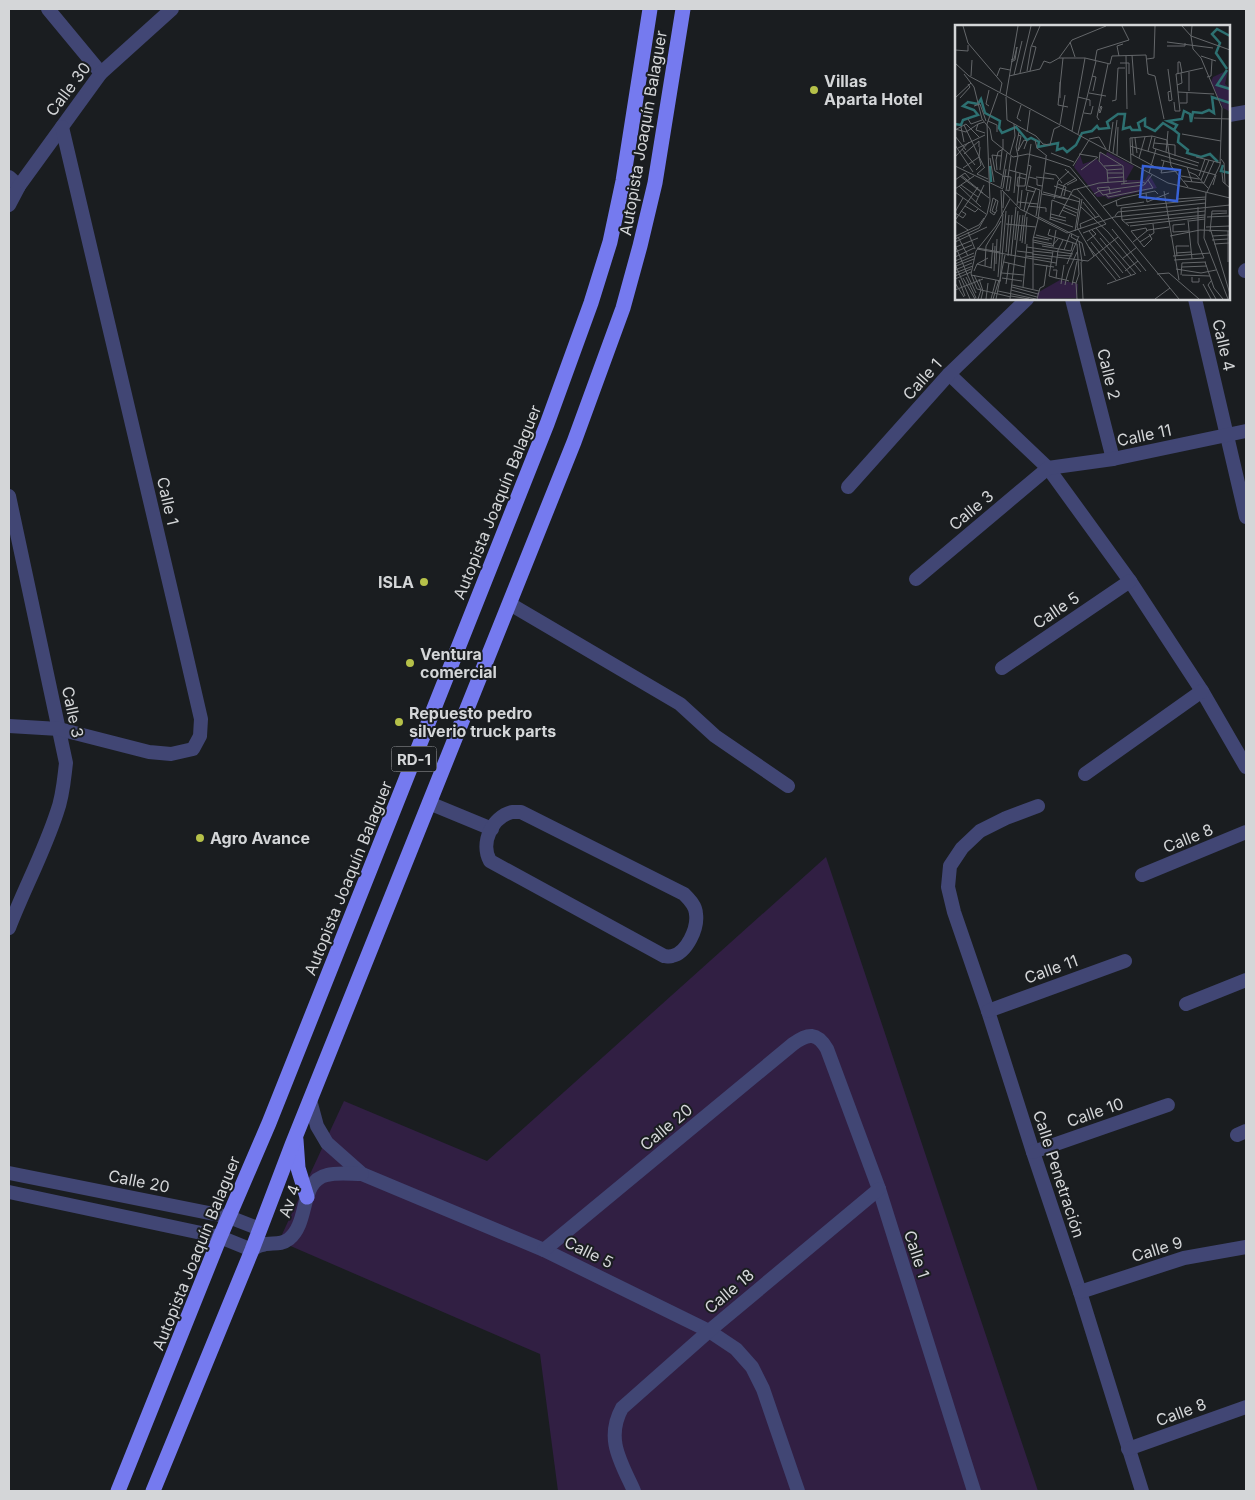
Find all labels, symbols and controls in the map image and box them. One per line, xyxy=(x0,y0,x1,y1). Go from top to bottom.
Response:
inset map xyxy=(955,25,1230,300)
street label: Autopista Joaquín Balaguer xyxy=(615,29,671,237)
street label: Calle 30 xyxy=(41,58,95,120)
place label: Villas Aparta Hotel xyxy=(824,71,923,109)
marker: Villas Aparta Hotel xyxy=(808,84,820,96)
street label: Calle 4 xyxy=(1208,317,1240,373)
street label: Calle 2 xyxy=(1093,346,1125,402)
street label: Calle 1 xyxy=(898,354,946,404)
street label: Autopista Joaquín Balaguer xyxy=(449,402,545,602)
street label: Calle 11 xyxy=(1115,419,1173,451)
street label: Calle 1 xyxy=(153,475,183,527)
street label: Calle 3 xyxy=(945,486,997,534)
place label: ISLA xyxy=(378,572,414,592)
marker: ISLA xyxy=(418,576,430,588)
street label: Calle 5 xyxy=(1029,587,1083,633)
place label: Ventura comercial xyxy=(420,644,497,682)
marker: Ventura comercial xyxy=(404,657,416,669)
street label: Calle 3 xyxy=(58,684,88,740)
place label: Repuesto pedro silverio truck parts xyxy=(409,703,556,741)
marker: Repuesto pedro silverio truck parts xyxy=(393,716,405,728)
road number: RD-1 xyxy=(392,746,436,772)
street label: Autopista Joaquín Balaguer xyxy=(300,778,396,978)
street label: Calle 8 xyxy=(1160,819,1216,857)
place label: Agro Avance xyxy=(210,828,310,848)
marker: Agro Avance xyxy=(194,832,206,844)
street label: Calle 11 xyxy=(1022,950,1080,988)
street label: Calle 10 xyxy=(1064,1093,1126,1131)
street label: Calle 20 xyxy=(636,1099,696,1155)
street label: Calle Penetración xyxy=(1029,1108,1089,1240)
street label: Autopista Joaquín Balaguer xyxy=(148,1153,244,1353)
street label: Calle 20 xyxy=(107,1165,171,1197)
street label: Av 4 xyxy=(274,1182,304,1220)
street label: Calle 1 xyxy=(900,1228,934,1280)
street label: Calle 5 xyxy=(561,1232,617,1272)
street label: Calle 9 xyxy=(1129,1232,1185,1266)
street label: Calle 18 xyxy=(700,1264,758,1318)
street label: Calle 8 xyxy=(1153,1394,1209,1430)

